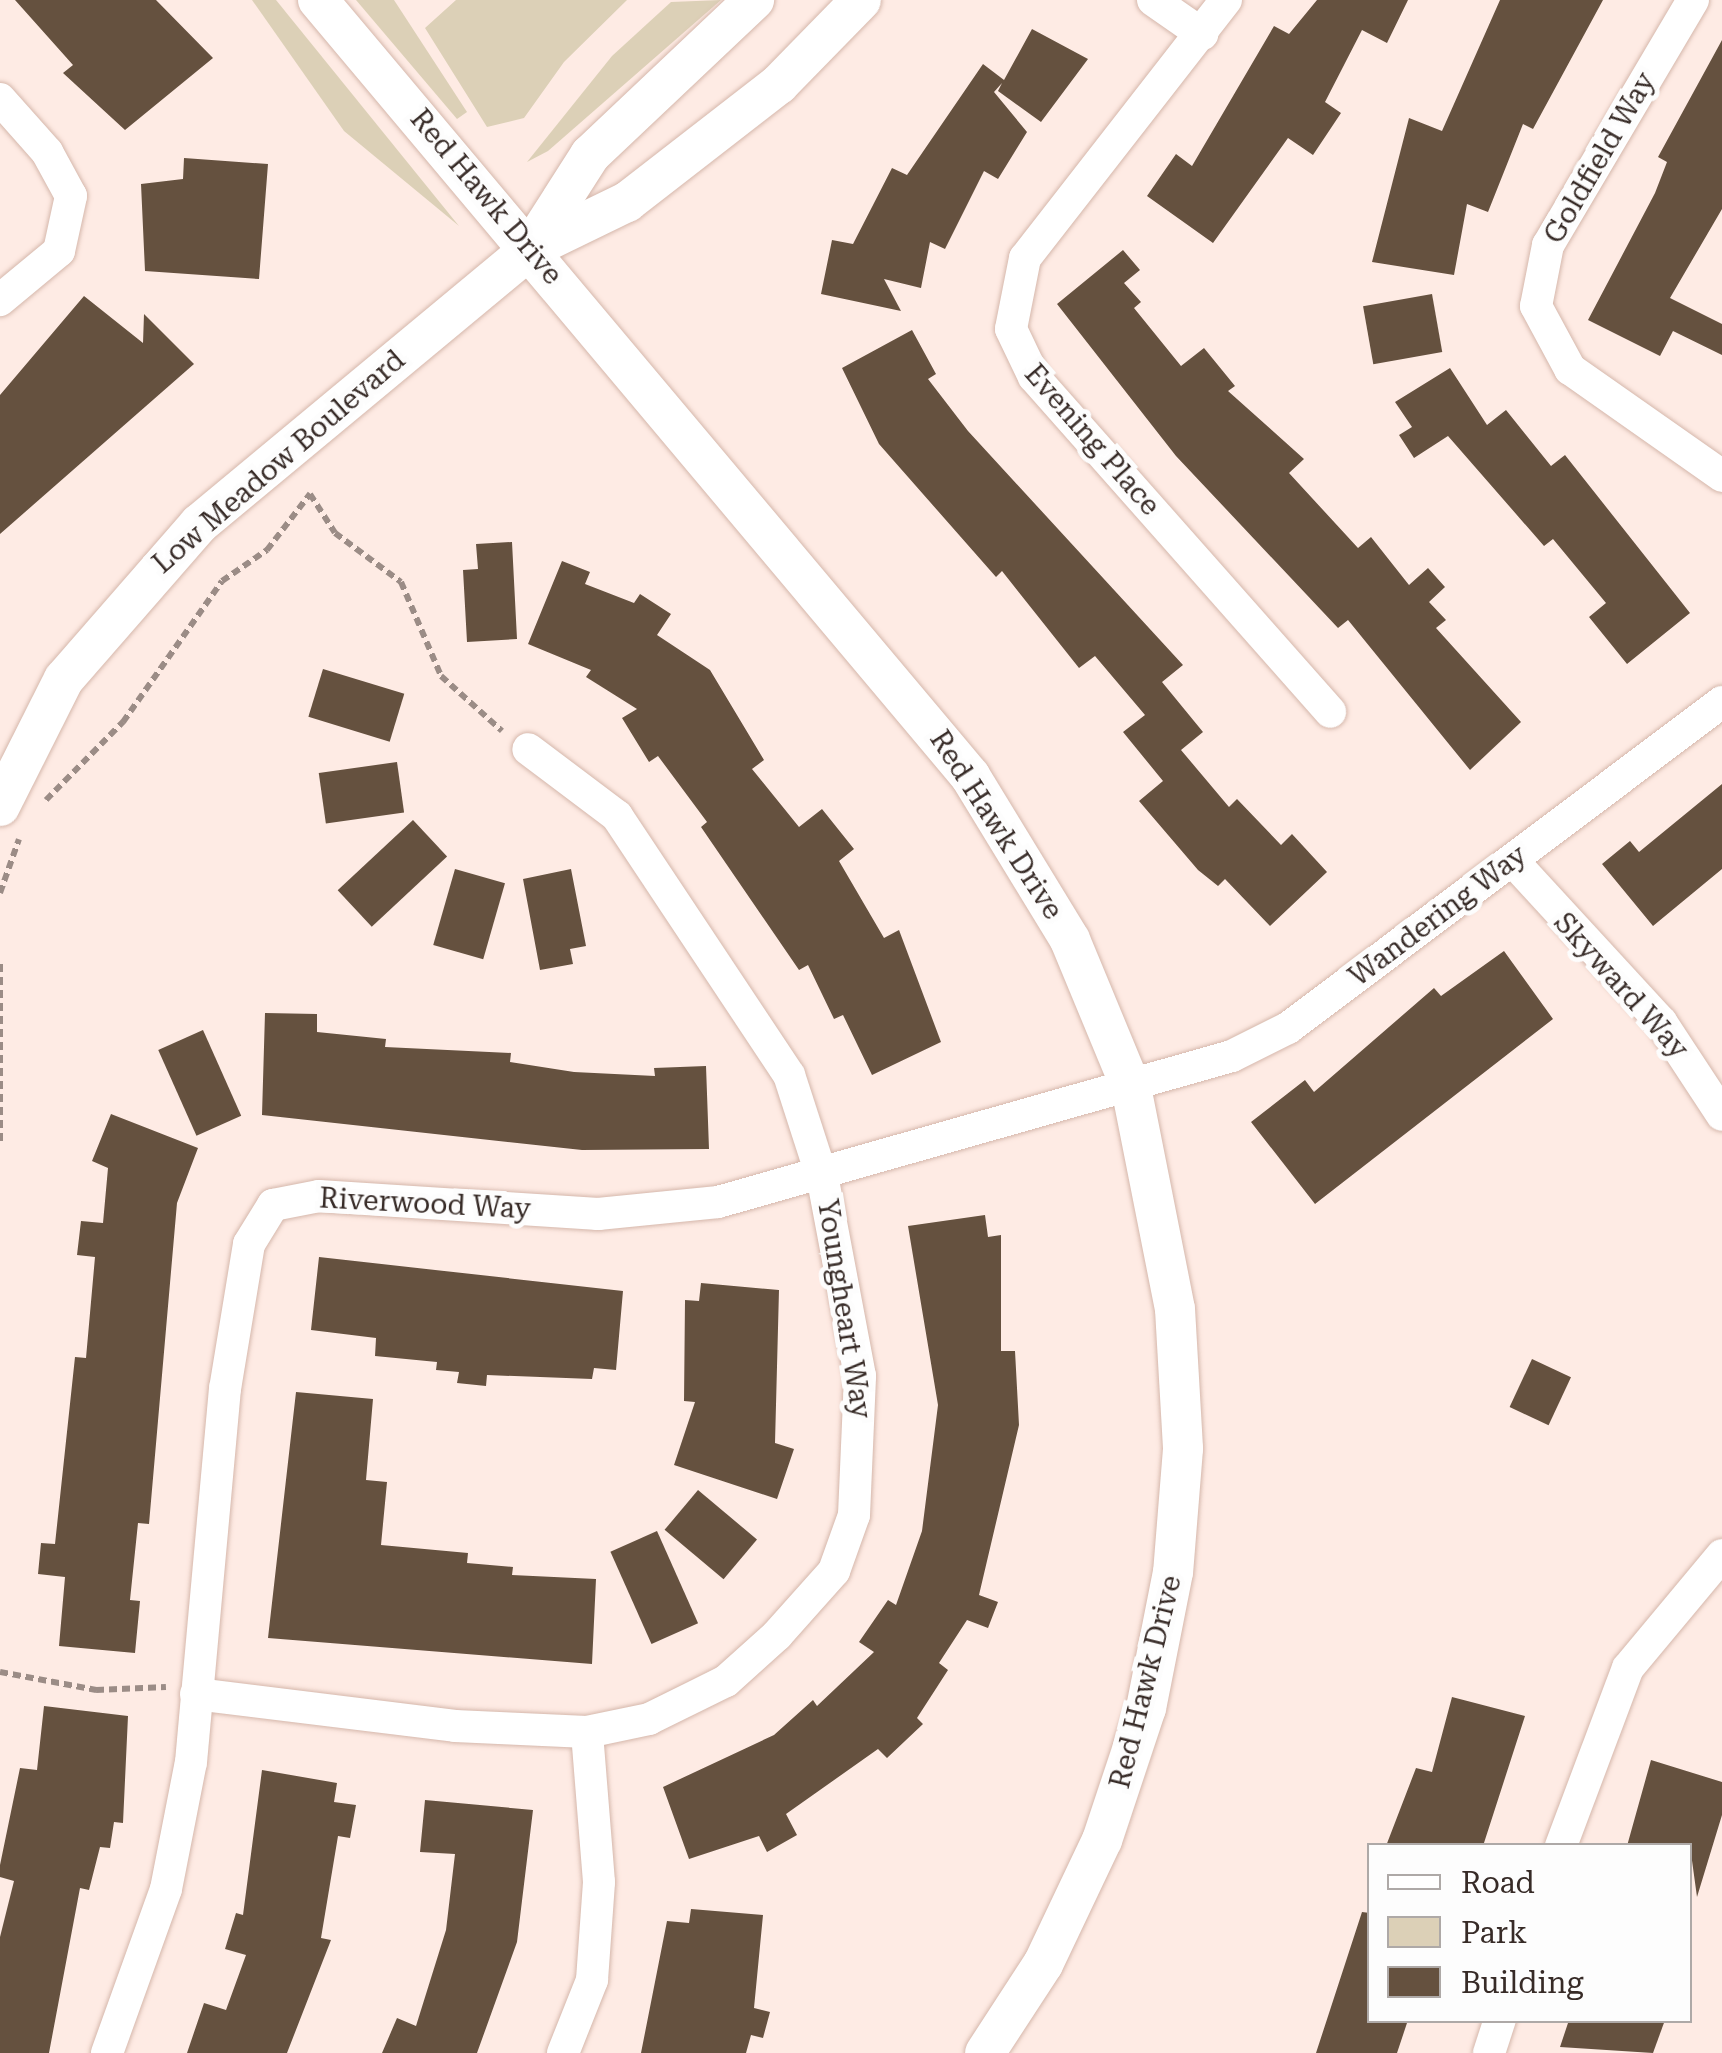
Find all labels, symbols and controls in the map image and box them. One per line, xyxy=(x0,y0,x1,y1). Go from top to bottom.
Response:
street label: Goldfield Way xyxy=(1537,66,1663,250)
street label: Red Hawk Drive xyxy=(403,103,569,291)
street label: Low Meadow Boulevard xyxy=(146,343,412,581)
street label: Evening Place xyxy=(1017,358,1167,522)
street label: Red Hawk Drive xyxy=(922,724,1070,926)
street label: Wandering Way xyxy=(1343,838,1533,994)
street label: Skyward Way xyxy=(1547,906,1695,1066)
street label: Riverwood Way xyxy=(318,1182,532,1226)
street label: Youngheart Way xyxy=(810,1197,878,1421)
street label: Red Hawk Drive xyxy=(1103,1572,1189,1792)
legend xyxy=(1367,1843,1692,2023)
text: Road xyxy=(1461,1865,1535,1900)
text: Park xyxy=(1461,1915,1527,1950)
text: Building xyxy=(1461,1965,1584,2000)

